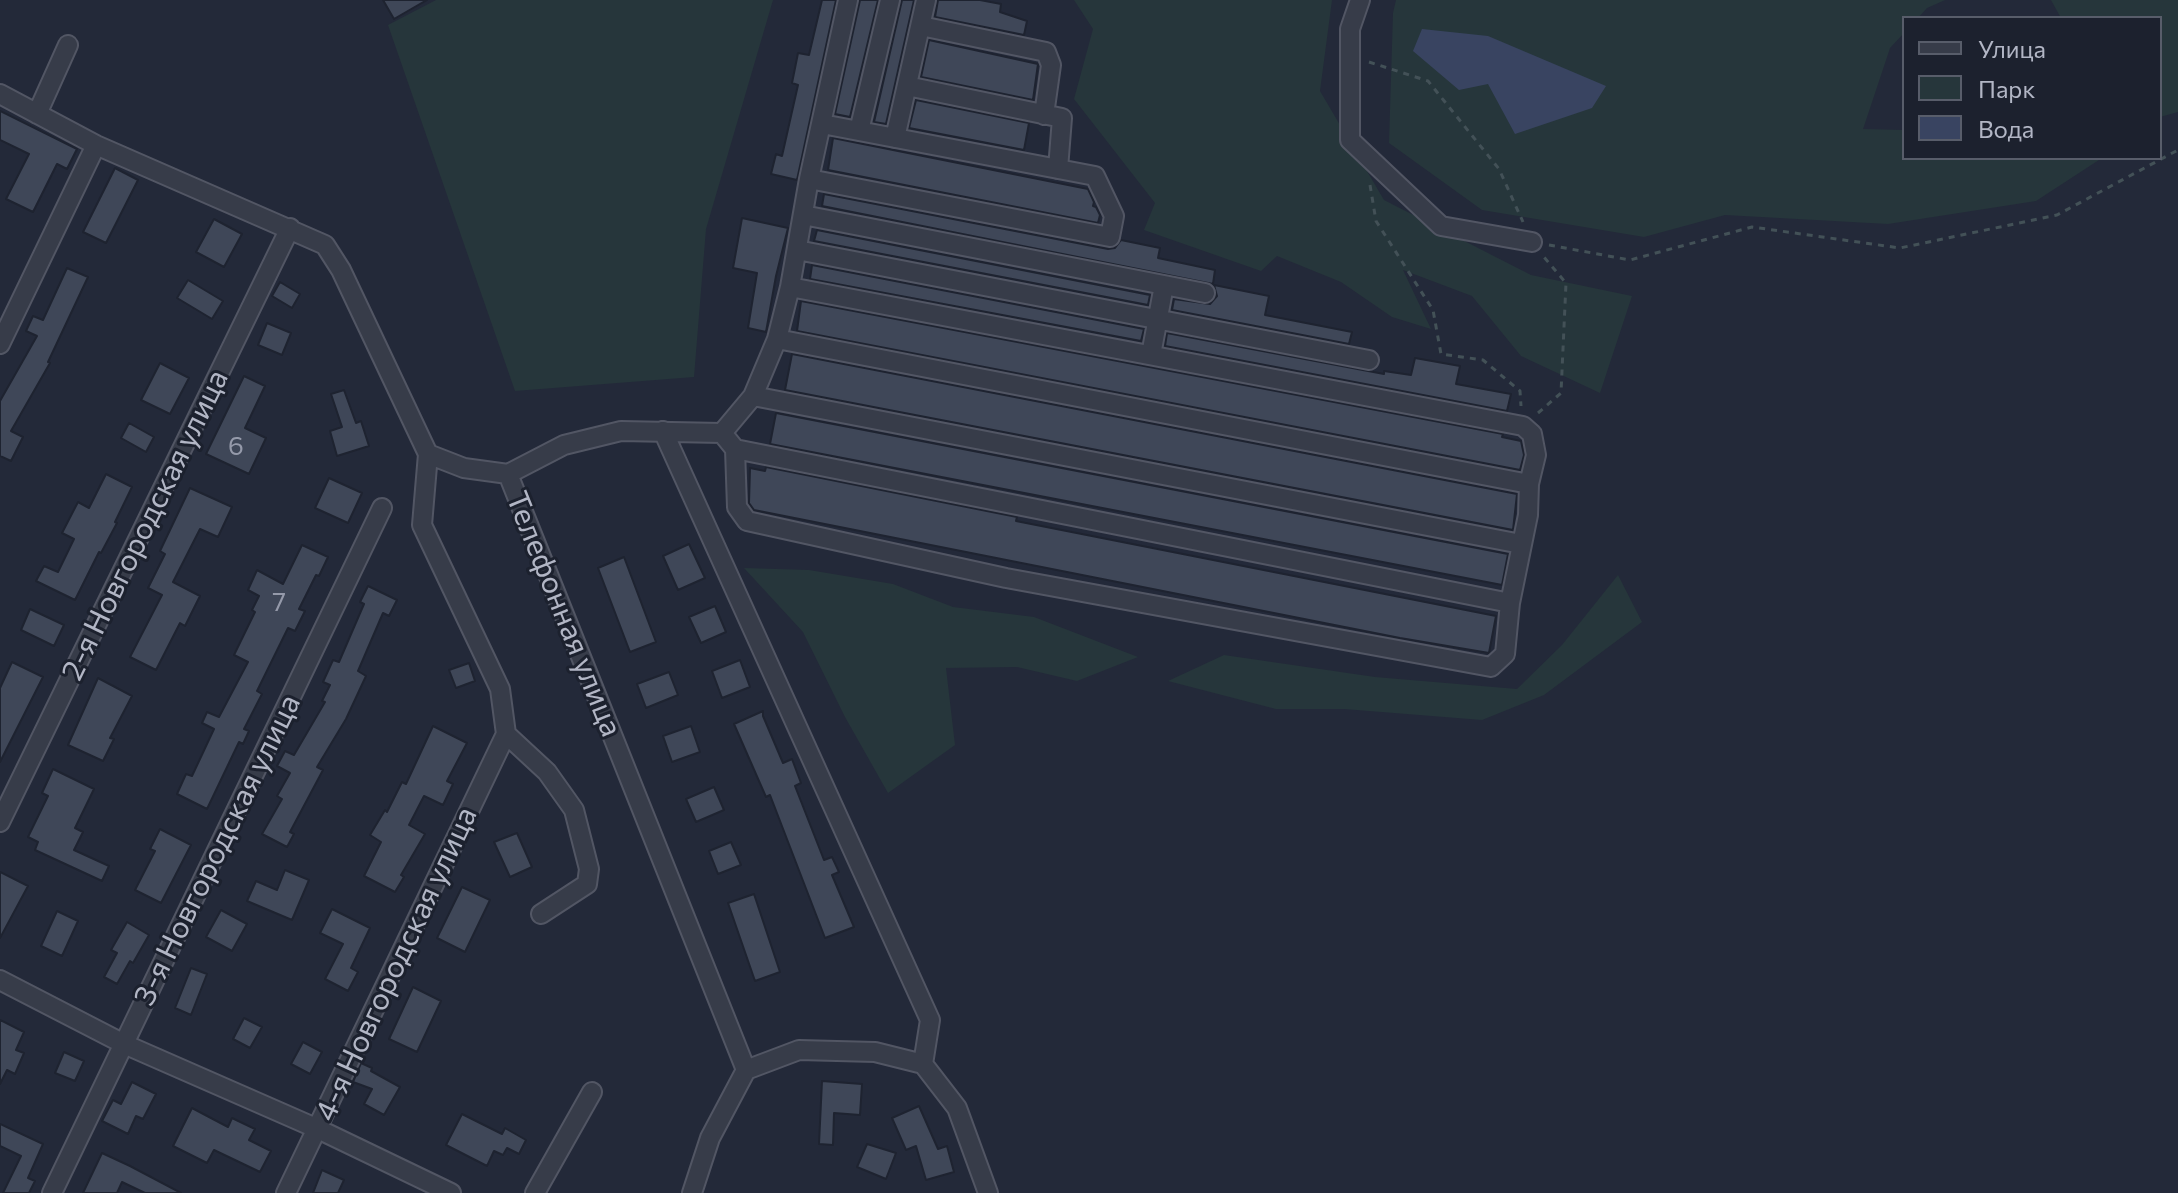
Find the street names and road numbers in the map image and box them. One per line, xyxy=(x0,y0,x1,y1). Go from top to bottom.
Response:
street label: 2-я Новгородская улица xyxy=(54,364,236,686)
street label: Телефонная улица xyxy=(498,486,630,742)
street label: 3-я Новгородская улица xyxy=(126,689,308,1011)
street label: 4-я Новгородская улица xyxy=(307,801,485,1127)

